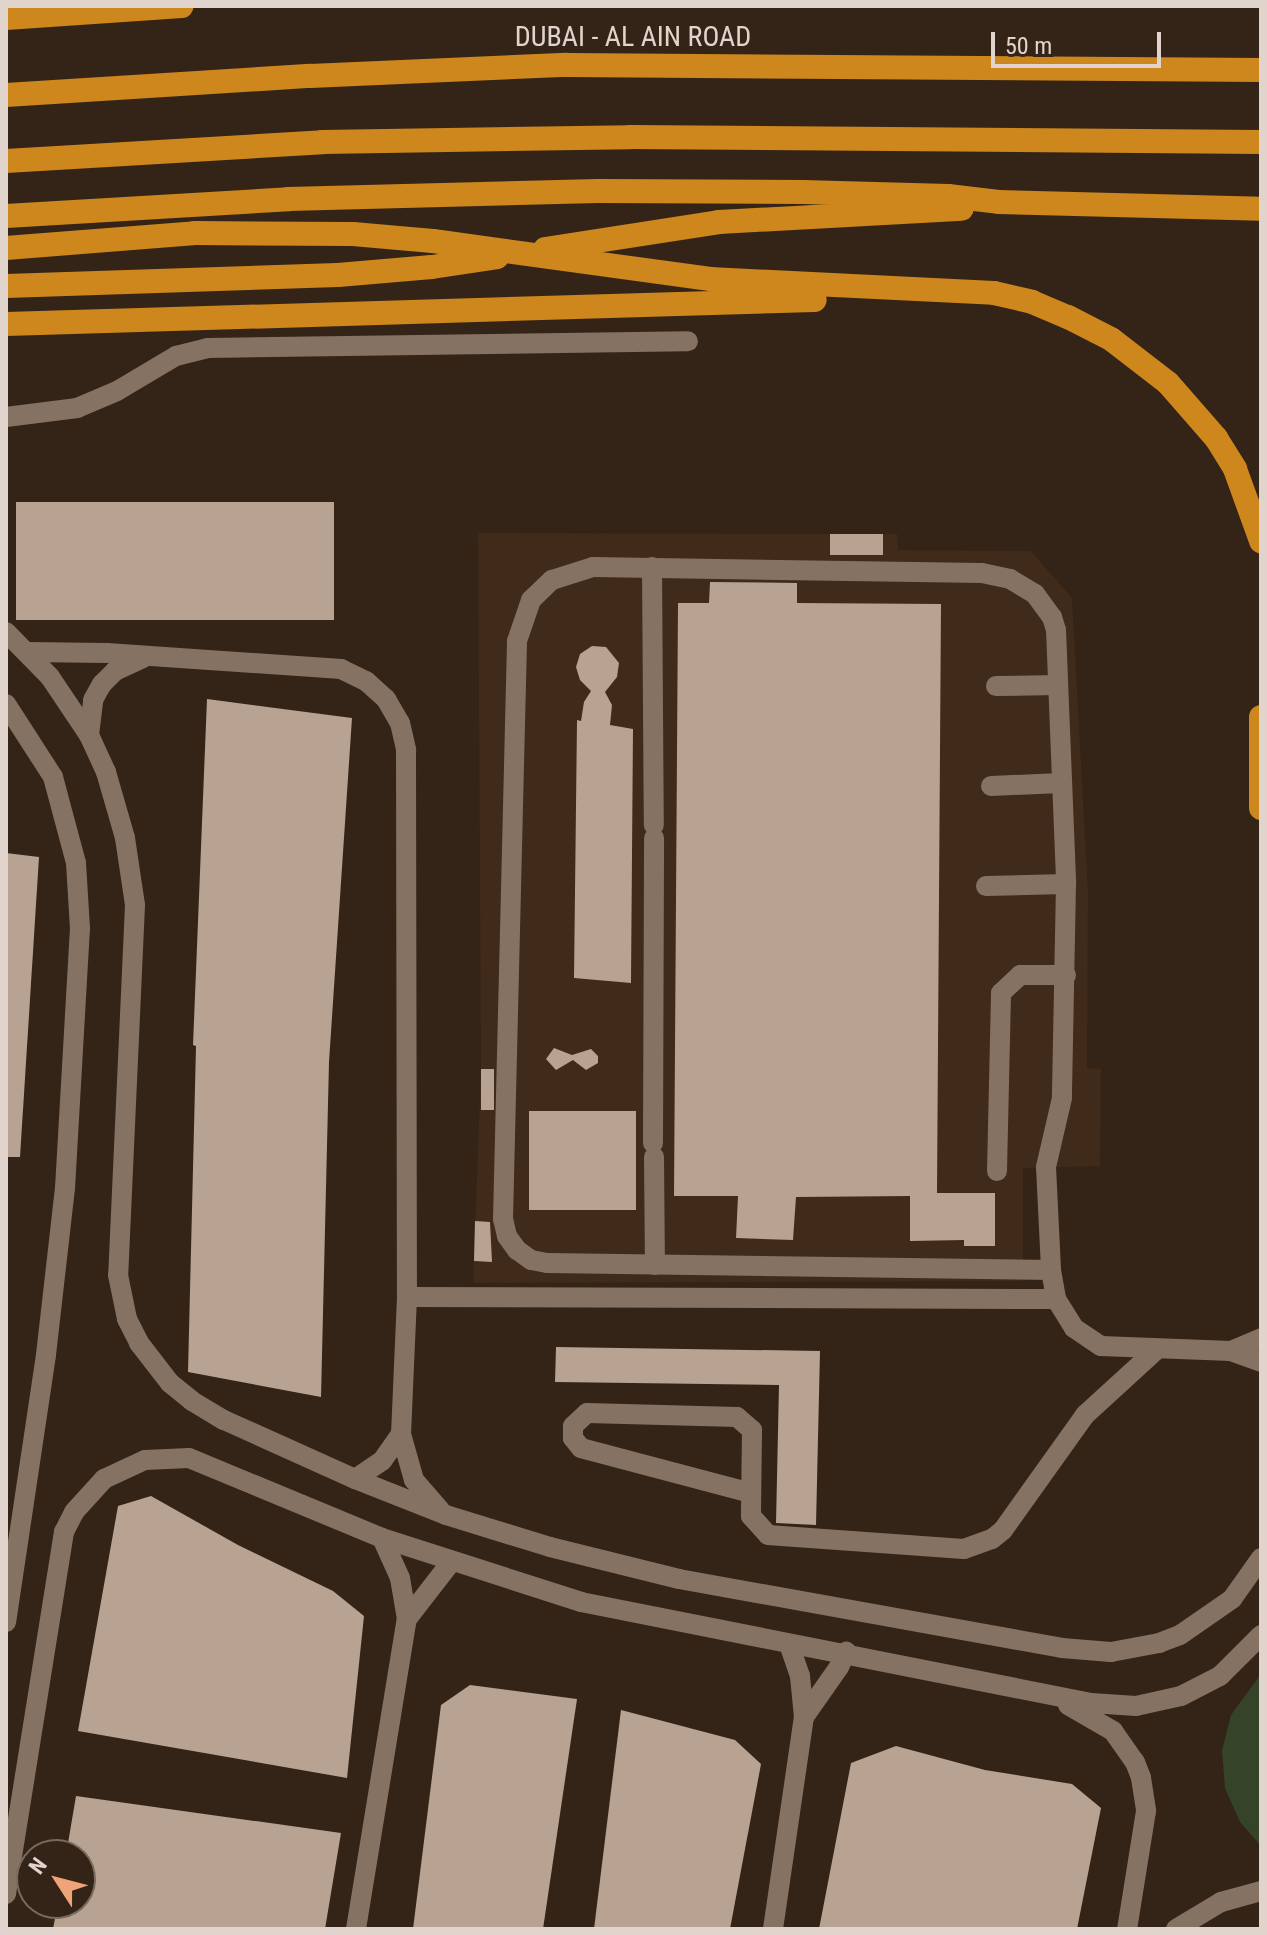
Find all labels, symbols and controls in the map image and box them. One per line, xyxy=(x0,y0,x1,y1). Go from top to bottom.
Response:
scale bar xyxy=(995,16,1165,66)
street label: DUBAI - AL AIN ROAD xyxy=(515,20,751,54)
text: 50 m xyxy=(1005,32,1052,60)
north arrow xyxy=(16,1839,96,1919)
text: N xyxy=(24,1853,52,1879)

